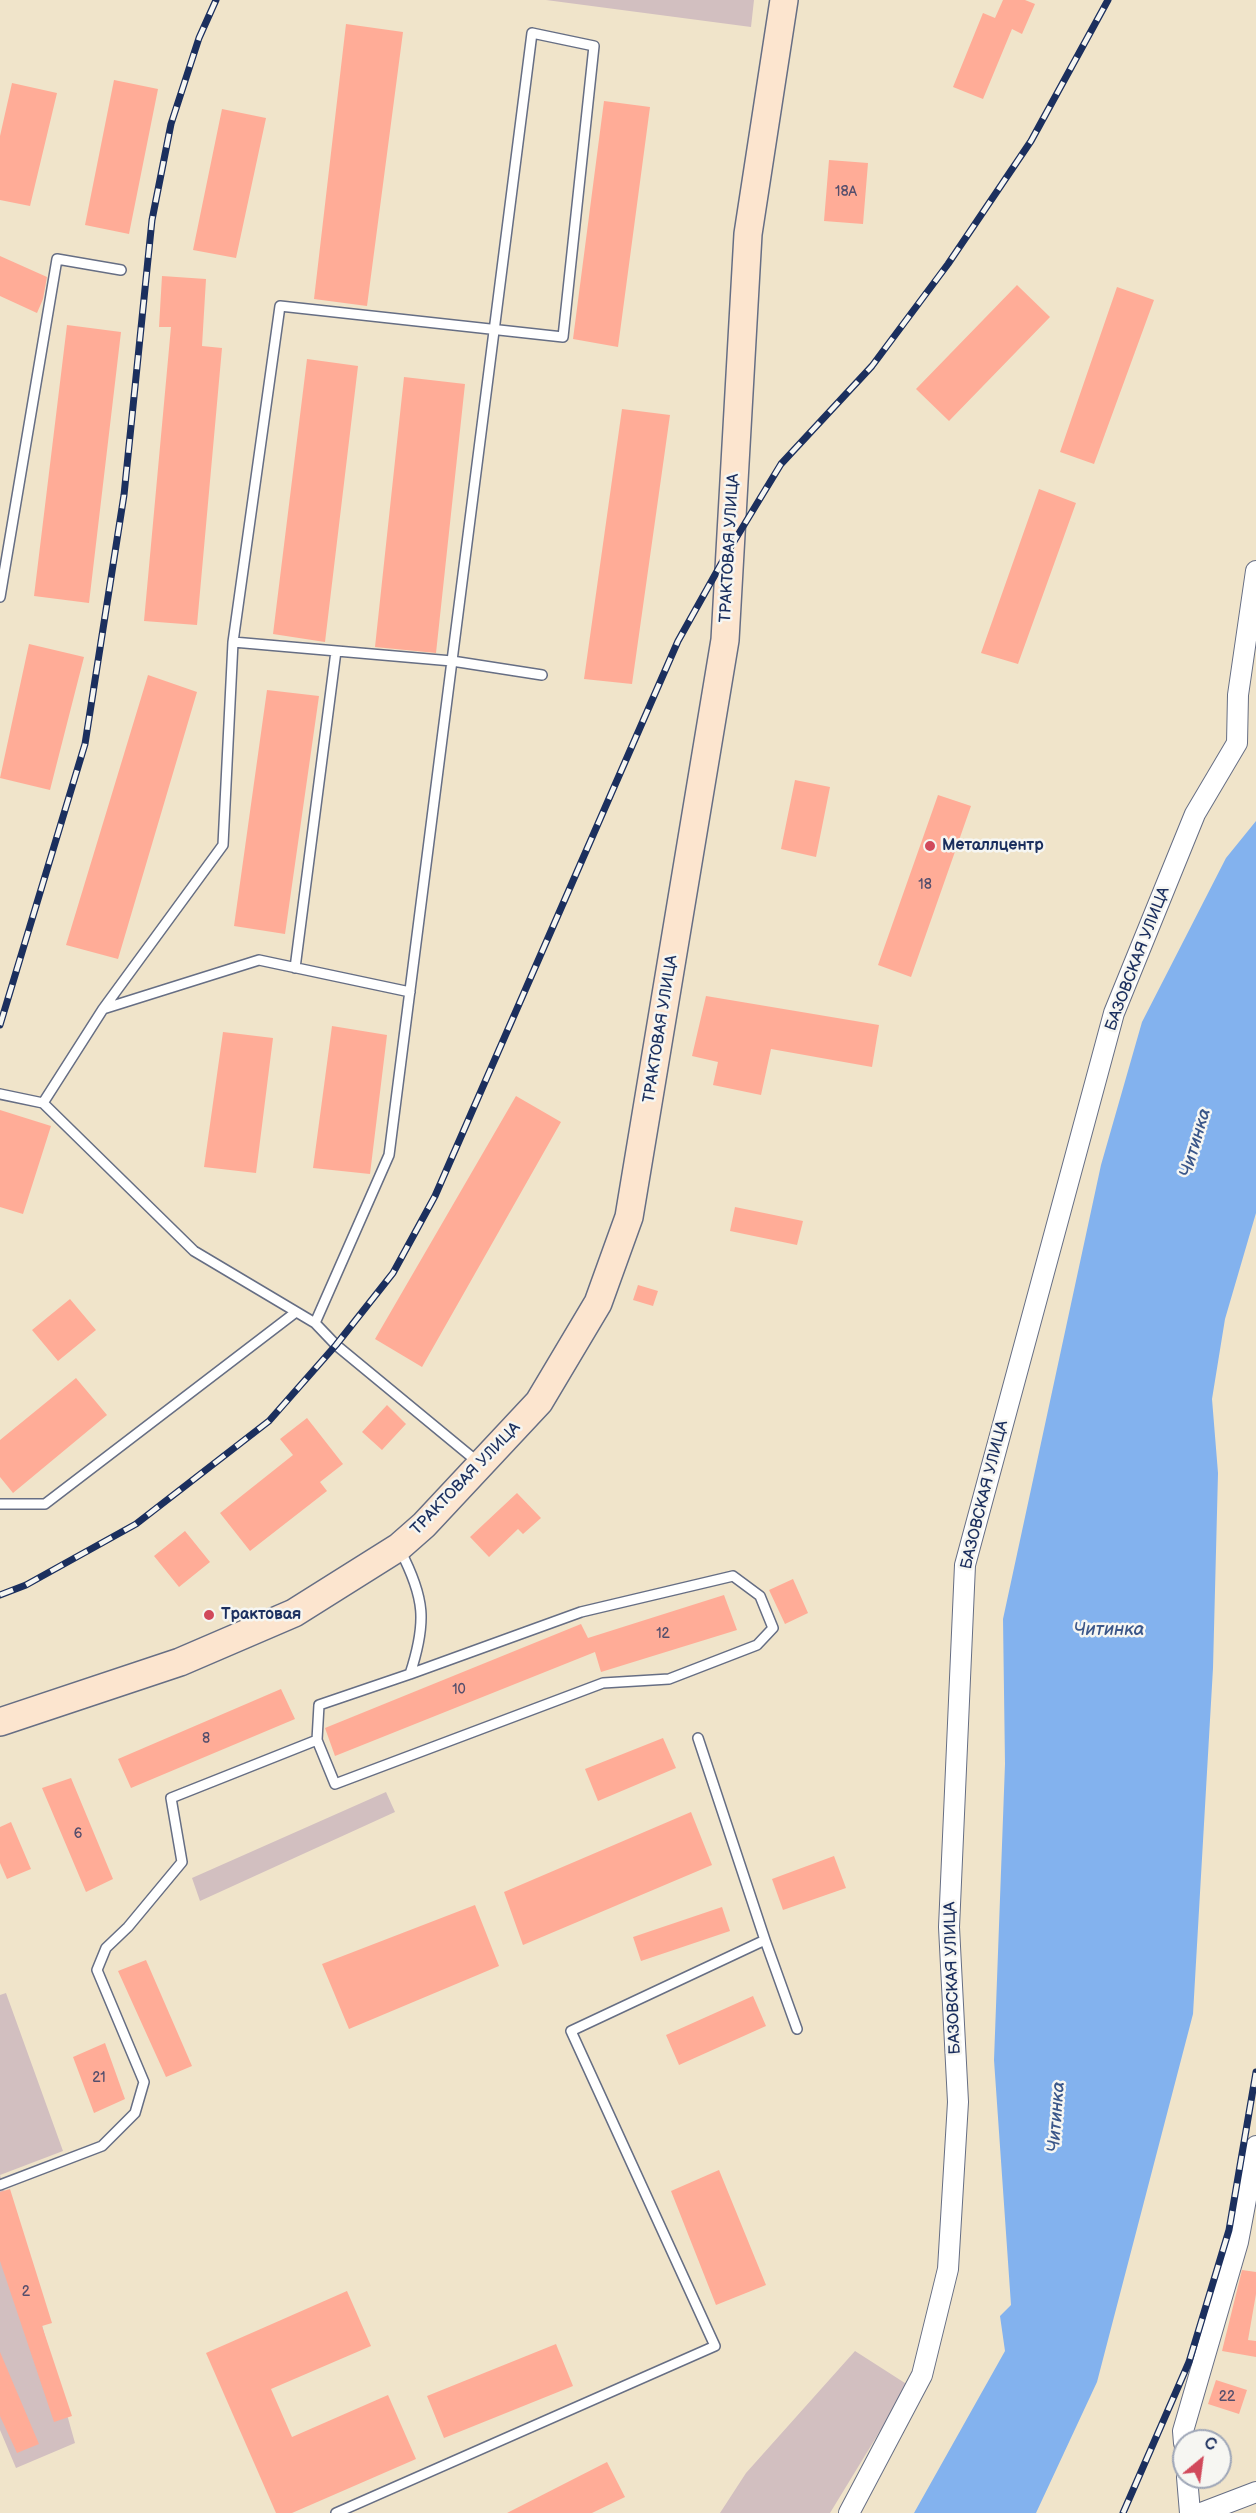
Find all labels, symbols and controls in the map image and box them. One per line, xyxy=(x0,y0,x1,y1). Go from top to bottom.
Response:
house number: 18А xyxy=(835,184,857,200)
street label: ТРАКТОВАЯ УЛИЦА xyxy=(717,473,743,623)
place label: Металлцентр xyxy=(942,836,1044,856)
marker: Металлцентр xyxy=(923,839,937,853)
house number: 18 xyxy=(918,877,932,893)
street label: БАЗОВСКАЯ УЛИЦА xyxy=(1102,884,1174,1034)
street label: ТРАКТОВАЯ УЛИЦА xyxy=(640,954,682,1104)
water label: Читинка xyxy=(1176,1106,1216,1180)
street label: ТРАКТОВАЯ УЛИЦА xyxy=(407,1419,525,1539)
street label: БАЗОВСКАЯ УЛИЦА xyxy=(957,1419,1013,1571)
place label: Трактовая xyxy=(221,1605,301,1625)
marker: Трактовая xyxy=(202,1608,216,1622)
water label: Читинка xyxy=(1074,1619,1144,1641)
house number: 12 xyxy=(656,1626,670,1642)
house number: 10 xyxy=(452,1682,466,1698)
house number: 8 xyxy=(202,1731,210,1747)
house number: 6 xyxy=(74,1826,82,1842)
street label: БАЗОВСКАЯ УЛИЦА xyxy=(941,1901,965,2055)
house number: 21 xyxy=(92,2070,106,2086)
water label: Читинка xyxy=(1044,2081,1070,2153)
house number: 2 xyxy=(22,2284,30,2300)
house number: 22 xyxy=(1219,2389,1235,2405)
north arrow xyxy=(1172,2429,1232,2489)
text: С xyxy=(1201,2434,1219,2456)

